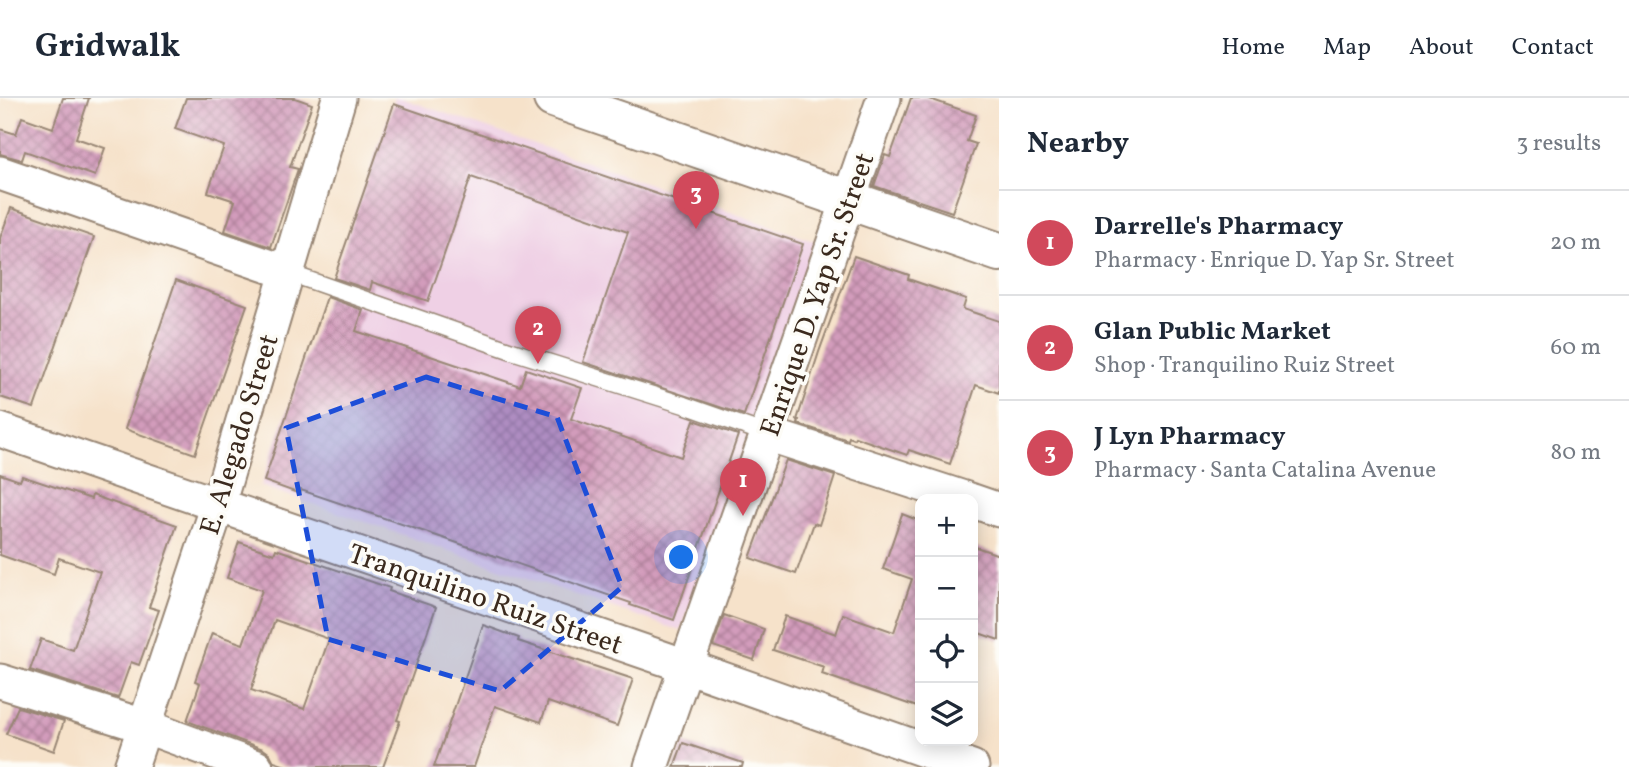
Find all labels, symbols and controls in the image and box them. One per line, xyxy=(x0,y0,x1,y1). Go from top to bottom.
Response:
text: Gridwalk xyxy=(35,25,180,71)
text: Home xyxy=(1221,31,1285,65)
text: Map xyxy=(1323,31,1371,65)
text: About xyxy=(1409,31,1474,65)
text: Contact xyxy=(1512,31,1594,65)
text: Nearby xyxy=(1027,123,1129,165)
text: 3 results xyxy=(1516,128,1601,160)
street label: Enrique D. Yap Sr. Street xyxy=(751,148,885,442)
pin: 3 xyxy=(673,171,719,229)
text: Darrelle's Pharmacy xyxy=(1094,209,1343,245)
text: 1 xyxy=(1045,227,1055,259)
text: 20 m xyxy=(1550,227,1601,259)
text: Pharmacy · Enrique D. Yap Sr. Street xyxy=(1094,245,1454,277)
pin: 2 xyxy=(515,306,561,364)
text: Glan Public Market xyxy=(1094,314,1331,350)
street label: E. Alegado Street xyxy=(191,329,289,540)
text: 2 xyxy=(1044,332,1056,364)
text: 60 m xyxy=(1551,332,1601,364)
text: Shop · Tranquilino Ruiz Street xyxy=(1094,350,1395,382)
text: J Lyn Pharmacy xyxy=(1094,419,1286,455)
text: 3 xyxy=(1044,437,1056,469)
text: 80 m xyxy=(1551,437,1601,469)
text: Pharmacy · Santa Catalina Avenue xyxy=(1094,455,1436,487)
pin: 1 xyxy=(720,458,766,516)
map controls xyxy=(915,494,978,746)
button: + xyxy=(915,494,978,557)
street label: Tranquilino Ruiz Street xyxy=(343,535,627,666)
your location xyxy=(664,540,698,574)
button: − xyxy=(915,557,978,620)
button: locate xyxy=(915,620,978,683)
button: layers xyxy=(915,683,978,746)

